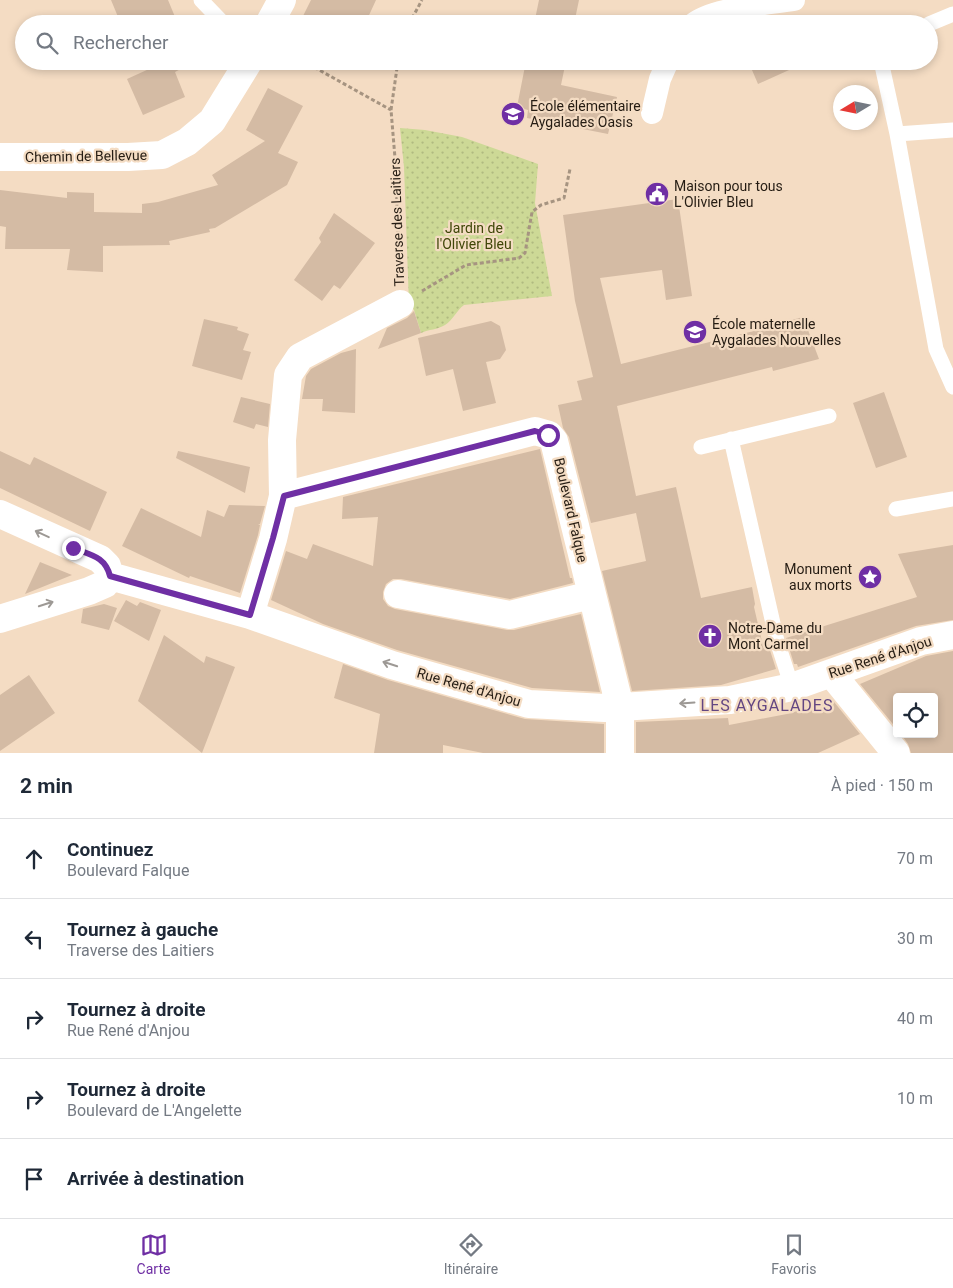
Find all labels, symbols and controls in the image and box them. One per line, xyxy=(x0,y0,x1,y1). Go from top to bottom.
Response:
search box xyxy=(15,15,938,70)
icon: search xyxy=(33,29,61,57)
text: Rechercher xyxy=(73,31,168,54)
north arrow xyxy=(833,85,878,130)
place label: École élémentaire Aygalades Oasis xyxy=(530,97,641,130)
school or university icon: École élémentaire Aygalades Oasis xyxy=(500,101,526,127)
street label: Chemin de Bellevue xyxy=(25,147,147,165)
street label: Traverse des Laitiers xyxy=(387,157,407,287)
place label: Maison pour tous L'Olivier Bleu xyxy=(674,178,783,210)
public building icon: Maison pour tous L'Olivier Bleu xyxy=(644,181,670,207)
park label: Jardin de l'Olivier Bleu xyxy=(436,220,512,252)
place label: École maternelle Aygalades Nouvelles xyxy=(712,315,841,348)
school or university icon: École maternelle Aygalades Nouvelles xyxy=(682,319,708,345)
route start xyxy=(537,424,560,447)
street label: Boulevard Falque xyxy=(551,456,591,564)
one-way arrow xyxy=(35,528,50,538)
route end xyxy=(62,537,85,560)
place label: Monument aux morts xyxy=(784,561,852,593)
place icon: Monument aux morts xyxy=(857,564,883,590)
one-way arrow xyxy=(38,599,54,608)
place label: Notre-Dame du Mont Carmel xyxy=(728,620,822,652)
church icon: Notre-Dame du Mont Carmel xyxy=(697,623,723,649)
street label: Rue René d'Anjou xyxy=(826,633,934,681)
one-way arrow xyxy=(382,659,398,669)
street label: Rue René d'Anjou xyxy=(415,665,523,709)
map controls xyxy=(893,693,938,738)
button: locate xyxy=(893,693,938,738)
district label: LES AYGALADES xyxy=(701,696,833,715)
one-way arrow xyxy=(679,698,695,707)
text: 2 min xyxy=(20,774,73,798)
text: À pied · 150 m xyxy=(831,776,933,795)
text: Continuez xyxy=(67,838,153,861)
icon: ahead xyxy=(20,845,48,873)
text: 70 m xyxy=(897,849,933,868)
text: Boulevard Falque xyxy=(67,861,189,880)
text: Tournez à gauche xyxy=(67,918,218,941)
icon: left xyxy=(20,925,48,953)
text: 30 m xyxy=(897,929,933,948)
text: Traverse des Laitiers xyxy=(67,941,214,960)
text: Tournez à droite xyxy=(67,998,206,1021)
icon: right xyxy=(20,1005,48,1033)
text: 40 m xyxy=(897,1009,933,1028)
text: Rue René d'Anjou xyxy=(67,1021,190,1040)
text: Tournez à droite xyxy=(67,1078,206,1101)
icon: right xyxy=(20,1085,48,1113)
text: 10 m xyxy=(897,1089,933,1108)
text: Boulevard de L'Angelette xyxy=(67,1101,242,1120)
icon: arrive xyxy=(20,1165,48,1193)
text: Arrivée à destination xyxy=(67,1167,244,1190)
tab: Carte xyxy=(137,1231,170,1277)
tab: Itinéraire xyxy=(444,1231,498,1277)
tab: Favoris xyxy=(771,1231,816,1277)

